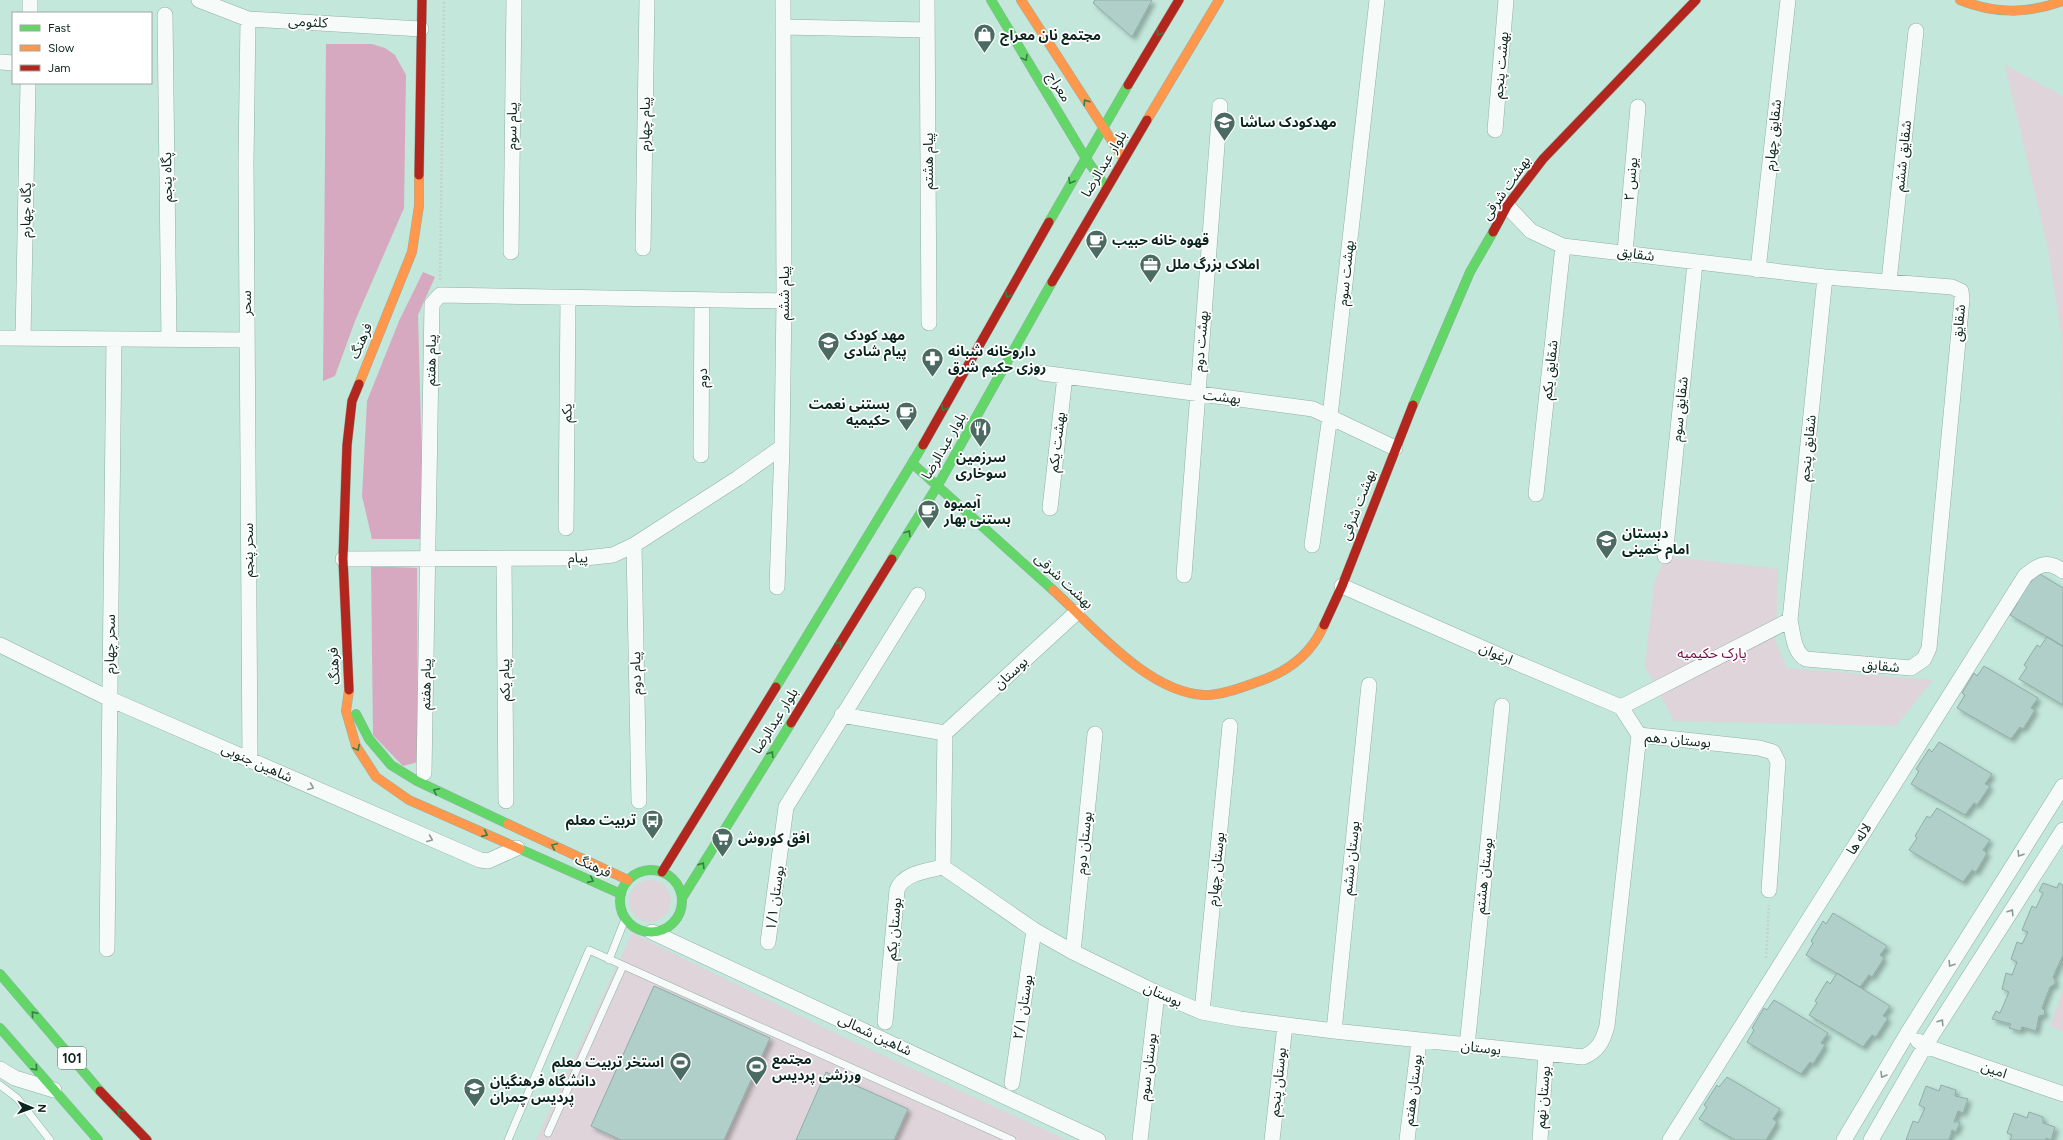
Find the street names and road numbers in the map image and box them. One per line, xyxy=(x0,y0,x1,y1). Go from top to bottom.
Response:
street label: کلثومی xyxy=(288,12,328,32)
street label: بهشت پنجم xyxy=(1490,31,1514,99)
street label: معراج xyxy=(1042,69,1075,106)
street label: پیام چهارم xyxy=(636,97,656,151)
street label: شقایق چهارم xyxy=(1761,98,1787,172)
street label: پیام سوم xyxy=(503,102,523,150)
street label: شقایق ششم xyxy=(1891,119,1917,193)
street label: بلوار عبدالرضا xyxy=(1078,127,1131,200)
street label: پیام هشتم xyxy=(920,133,939,189)
street label: پگاه پنجم xyxy=(158,152,178,202)
street label: بهشت شرقی xyxy=(1478,153,1534,223)
street label: یونس ۲ xyxy=(1621,156,1641,202)
street label: پگاه چهارم xyxy=(17,182,37,238)
street label: بهشت سوم xyxy=(1334,239,1360,307)
street label: شقایق xyxy=(1616,243,1656,266)
street label: پیام ششم xyxy=(776,266,795,320)
street label: سحر xyxy=(238,290,255,317)
street label: شقایق xyxy=(1949,304,1970,342)
street label: بهشت دوم xyxy=(1190,310,1214,372)
street label: فرهنگ xyxy=(346,320,376,362)
street label: پیام هفتم xyxy=(422,334,442,386)
street label: شقایق یکم xyxy=(1538,339,1564,401)
street label: دوم xyxy=(694,368,713,388)
street label: شقایق سوم xyxy=(1668,376,1694,443)
street label: بهشت xyxy=(1202,386,1242,408)
street label: یکم xyxy=(558,403,578,423)
street label: بلوار عبدالرضا xyxy=(918,409,970,483)
street label: بهشت یکم xyxy=(1045,411,1071,473)
street label: شقایق پنجم xyxy=(1796,414,1822,482)
street label: بهشت شرقی xyxy=(1337,467,1379,543)
street label: سحر پنجم xyxy=(240,523,259,577)
street label: پیام xyxy=(568,549,588,569)
street label: بهشت شرقی xyxy=(1031,549,1097,613)
street label: سحر چهارم xyxy=(101,614,121,674)
street label: ارغوان xyxy=(1477,639,1515,669)
street label: فرهنگ xyxy=(325,647,343,685)
street label: پیام دوم xyxy=(627,651,647,695)
street label: بوستان xyxy=(990,653,1032,693)
street label: شقایق xyxy=(1862,656,1900,677)
street label: پیام هفتم xyxy=(417,658,437,710)
street label: پیام یکم xyxy=(496,658,516,702)
street label: بلوار عبدالرضا xyxy=(748,685,802,757)
street label: بوستان دهم xyxy=(1644,729,1712,753)
street label: شاهین جنوبی xyxy=(219,740,295,786)
street label: بوستان دوم xyxy=(1072,810,1098,876)
street label: بوستان ششم xyxy=(1339,820,1365,896)
street label: لاله ها xyxy=(1843,820,1875,858)
street label: بوستان چهارم xyxy=(1204,831,1230,907)
street label: بوستان هشتم xyxy=(1472,837,1498,915)
street label: فرهنگ xyxy=(572,851,614,881)
street label: بوستان ۱/۱ xyxy=(762,864,788,931)
street label: بوستان یکم xyxy=(883,897,907,961)
street label: بوستان ۲/۱ xyxy=(1010,973,1037,1041)
street label: بوستان xyxy=(1141,979,1185,1011)
street label: شاهین شمالی xyxy=(836,1011,914,1059)
street label: بوستان سوم xyxy=(1135,1032,1163,1102)
street label: بوستان xyxy=(1460,1037,1502,1059)
street label: بوستان پنجم xyxy=(1266,1046,1292,1118)
road number: 101 xyxy=(58,1047,86,1069)
street label: بوستان هفتم xyxy=(1400,1053,1428,1127)
street label: امین xyxy=(1979,1058,2009,1082)
street label: بوستان نهم xyxy=(1532,1065,1556,1129)

